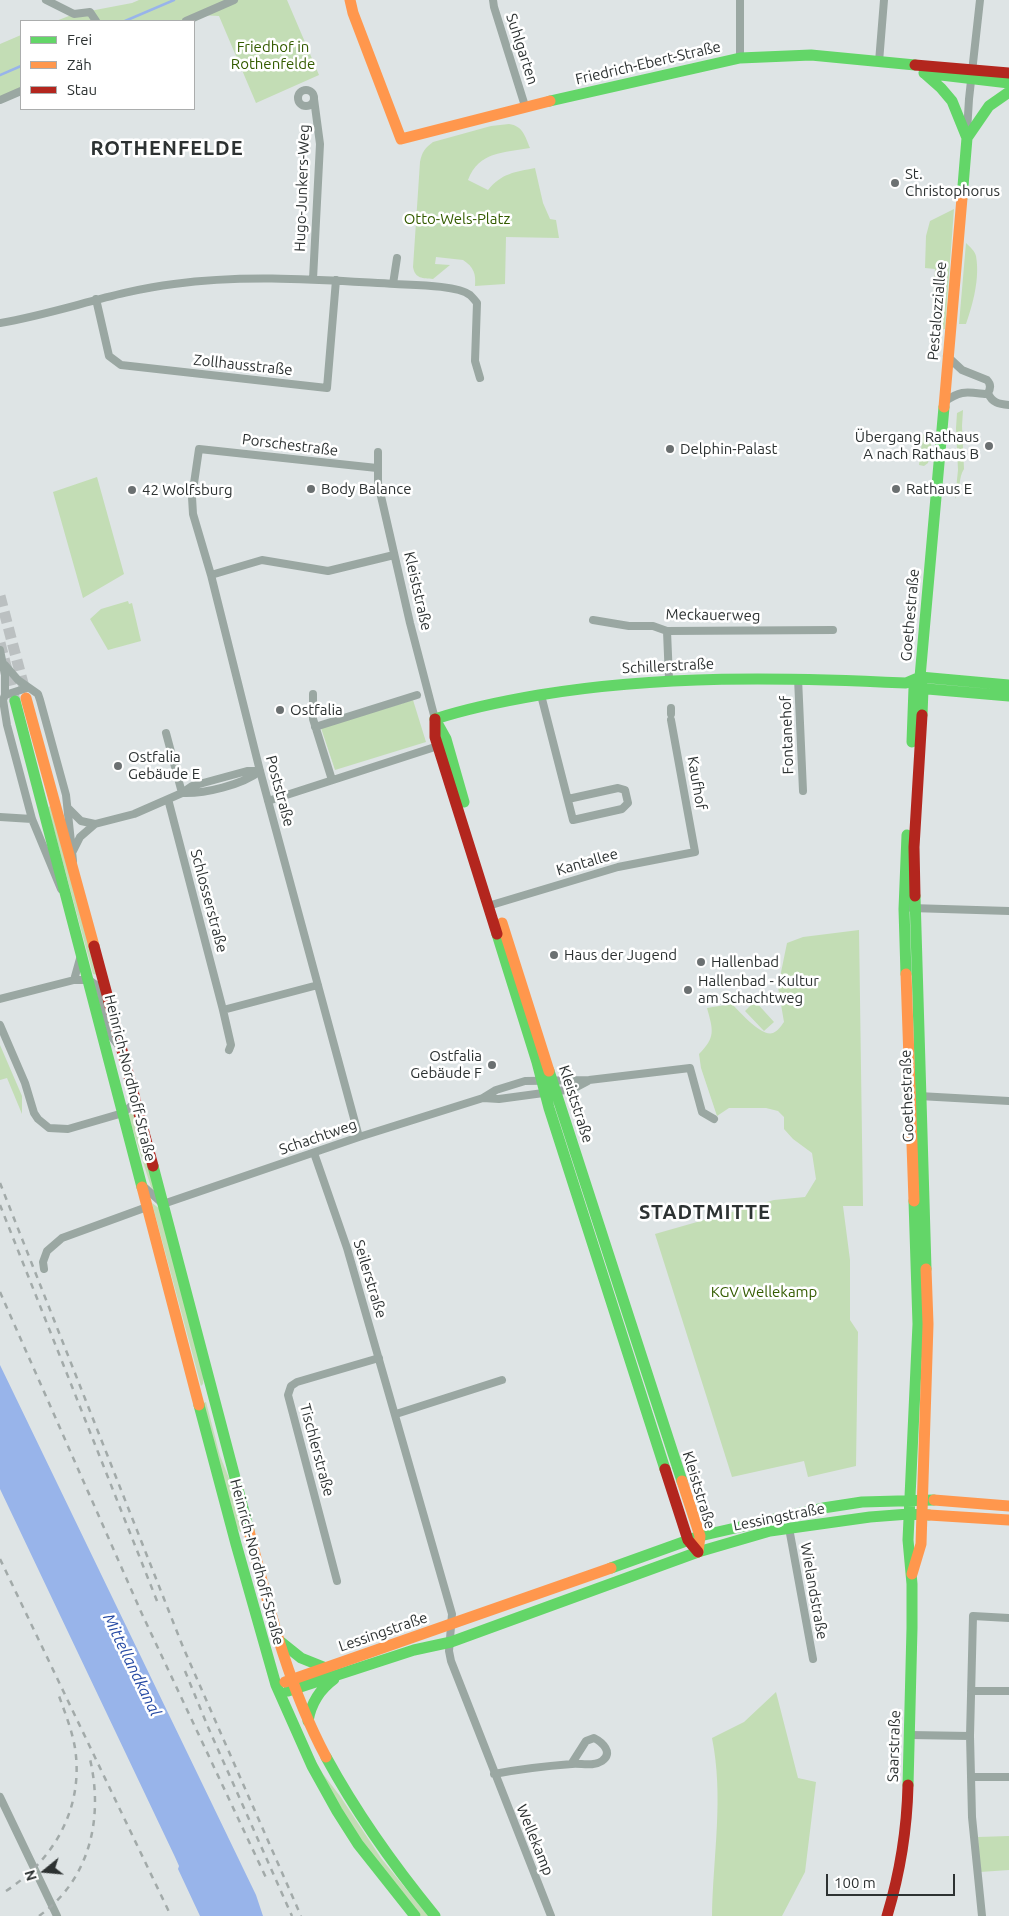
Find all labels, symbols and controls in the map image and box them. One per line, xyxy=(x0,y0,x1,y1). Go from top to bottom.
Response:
street label: Suhlgarten xyxy=(502,11,542,87)
legend xyxy=(20,20,195,110)
text: Frei xyxy=(67,31,92,48)
park label: Friedhof in Rothenfelde xyxy=(231,38,315,73)
street label: Friedrich-Ebert-Straße xyxy=(574,38,722,88)
text: Zäh xyxy=(67,56,92,73)
text: Stau xyxy=(67,81,97,98)
street label: Hugo-Junkers-Weg xyxy=(291,124,313,252)
district label: ROTHENFELDE xyxy=(89,136,245,160)
place label: St. Christophorus xyxy=(905,165,1000,200)
marker: St. Christophorus xyxy=(889,177,901,189)
park label: Otto-Wels-Platz xyxy=(404,210,510,228)
street label: Pestalozziallee xyxy=(924,261,950,361)
street label: Zollhausstraße xyxy=(193,351,293,379)
place label: Übergang Rathaus A nach Rathaus B xyxy=(855,428,979,463)
street label: Porschestraße xyxy=(241,430,339,460)
place label: Delphin-Palast xyxy=(680,440,777,458)
marker: Übergang Rathaus A nach Rathaus B xyxy=(983,440,995,452)
marker: Delphin-Palast xyxy=(664,443,676,455)
place label: Body Balance xyxy=(321,480,411,498)
place label: Rathaus E xyxy=(906,480,972,498)
place label: 42 Wolfsburg xyxy=(142,481,233,499)
marker: Body Balance xyxy=(305,483,317,495)
marker: Rathaus E xyxy=(890,483,902,495)
marker: 42 Wolfsburg xyxy=(126,484,138,496)
street label: Kleiststraße xyxy=(400,550,436,632)
street label: Goethestraße xyxy=(897,568,923,662)
street label: Meckauerweg xyxy=(665,605,761,625)
street label: Schillerstraße xyxy=(622,655,714,677)
street label: Fontanehof xyxy=(777,695,797,775)
place label: Ostfalia xyxy=(290,701,343,719)
marker: Ostfalia xyxy=(274,704,286,716)
place label: Ostfalia Gebäude E xyxy=(128,748,200,783)
street label: Poststraße xyxy=(262,753,298,829)
street label: Kaufhof xyxy=(683,755,711,811)
marker: Ostfalia Gebäude E xyxy=(112,760,124,772)
street label: Kantallee xyxy=(554,845,620,879)
street label: Schlosserstraße xyxy=(187,847,231,955)
place label: Haus der Jugend xyxy=(564,946,677,964)
marker: Haus der Jugend xyxy=(548,949,560,961)
place label: Hallenbad xyxy=(711,953,779,971)
marker: Hallenbad xyxy=(695,956,707,968)
place label: Hallenbad - Kultur am Schachtweg xyxy=(698,972,819,1007)
marker: Hallenbad - Kultur am Schachtweg xyxy=(682,984,694,996)
street label: Heinrich-Nordhoff-Straße xyxy=(101,993,159,1163)
place label: Ostfalia Gebäude F xyxy=(410,1047,482,1082)
street label: Goethestraße xyxy=(896,1049,918,1143)
marker: Ostfalia Gebäude F xyxy=(486,1059,498,1071)
street label: Kleiststraße xyxy=(555,1063,597,1145)
street label: Schachtweg xyxy=(277,1115,359,1159)
district label: STADTMITTE xyxy=(638,1200,772,1224)
street label: Seilerstraße xyxy=(350,1238,390,1320)
park label: KGV Wellekamp xyxy=(711,1283,817,1301)
street label: Tischlerstraße xyxy=(296,1402,338,1498)
street label: Kleiststraße xyxy=(679,1449,719,1531)
street label: Heinrich-Nordhoff-Straße xyxy=(226,1477,288,1647)
street label: Lessingstraße xyxy=(732,1499,826,1535)
street label: Wielandstraße xyxy=(797,1541,831,1641)
street label: Lessingstraße xyxy=(336,1608,430,1656)
water label: Mittellandkanal xyxy=(99,1610,165,1720)
street label: Saarstraße xyxy=(884,1710,904,1782)
street label: Wellekamp xyxy=(513,1802,557,1878)
north arrow xyxy=(20,1846,70,1896)
scale bar xyxy=(829,1864,958,1896)
text: N xyxy=(21,1868,40,1883)
text: 100 m xyxy=(834,1874,876,1891)

